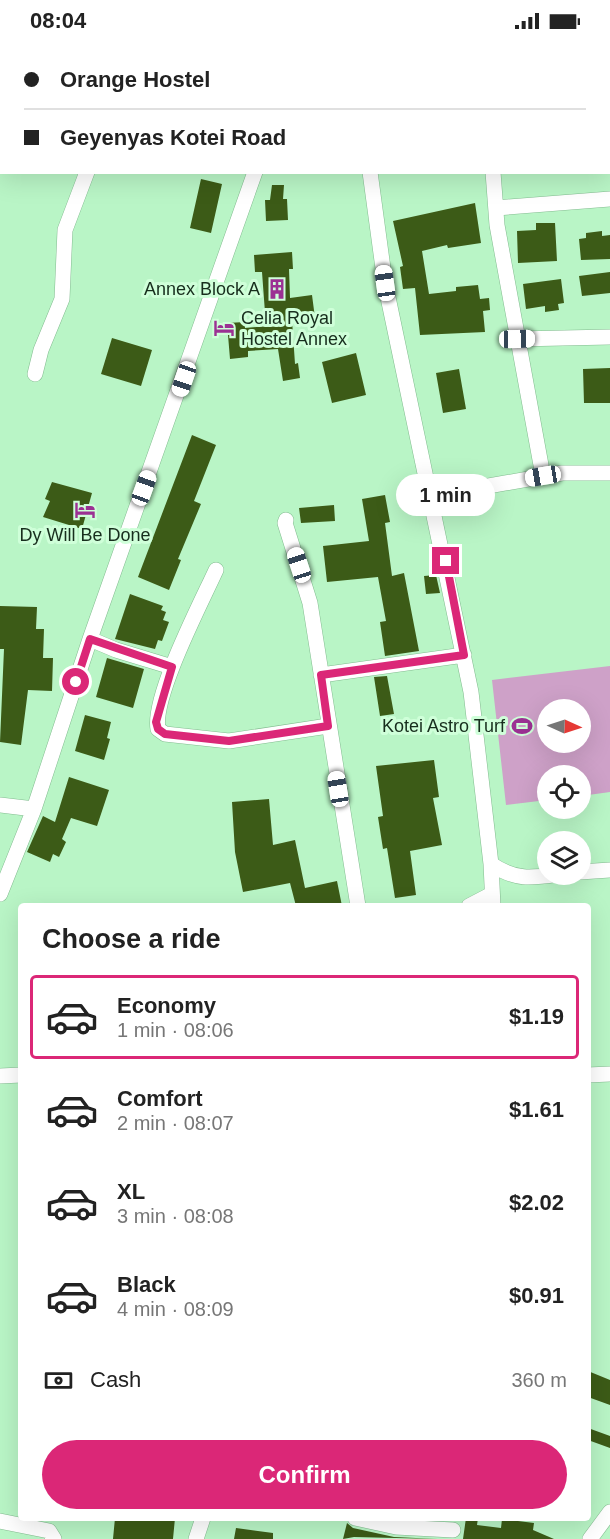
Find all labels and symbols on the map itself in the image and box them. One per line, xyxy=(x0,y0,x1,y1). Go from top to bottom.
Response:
car xyxy=(374,264,396,302)
building icon: Annex Block A xyxy=(265,277,289,301)
place label: Annex Block A xyxy=(144,279,260,299)
place label: Celia Royal Hostel Annex xyxy=(241,308,347,349)
hotel icon: Celia Royal Hostel Annex xyxy=(212,316,236,340)
car xyxy=(499,330,535,348)
car xyxy=(170,359,198,399)
car xyxy=(524,464,562,488)
car xyxy=(129,468,159,508)
callout: 1 min xyxy=(396,474,496,516)
hotel icon: Dy Will Be Done xyxy=(73,498,97,522)
place label: Dy Will Be Done xyxy=(19,525,151,545)
car xyxy=(285,545,313,585)
route end xyxy=(432,547,459,574)
route start xyxy=(62,668,89,695)
north arrow xyxy=(537,699,591,753)
sports icon: Kotei Astro Turf xyxy=(510,714,534,738)
place label: Kotei Astro Turf xyxy=(382,716,506,736)
car xyxy=(326,770,350,808)

